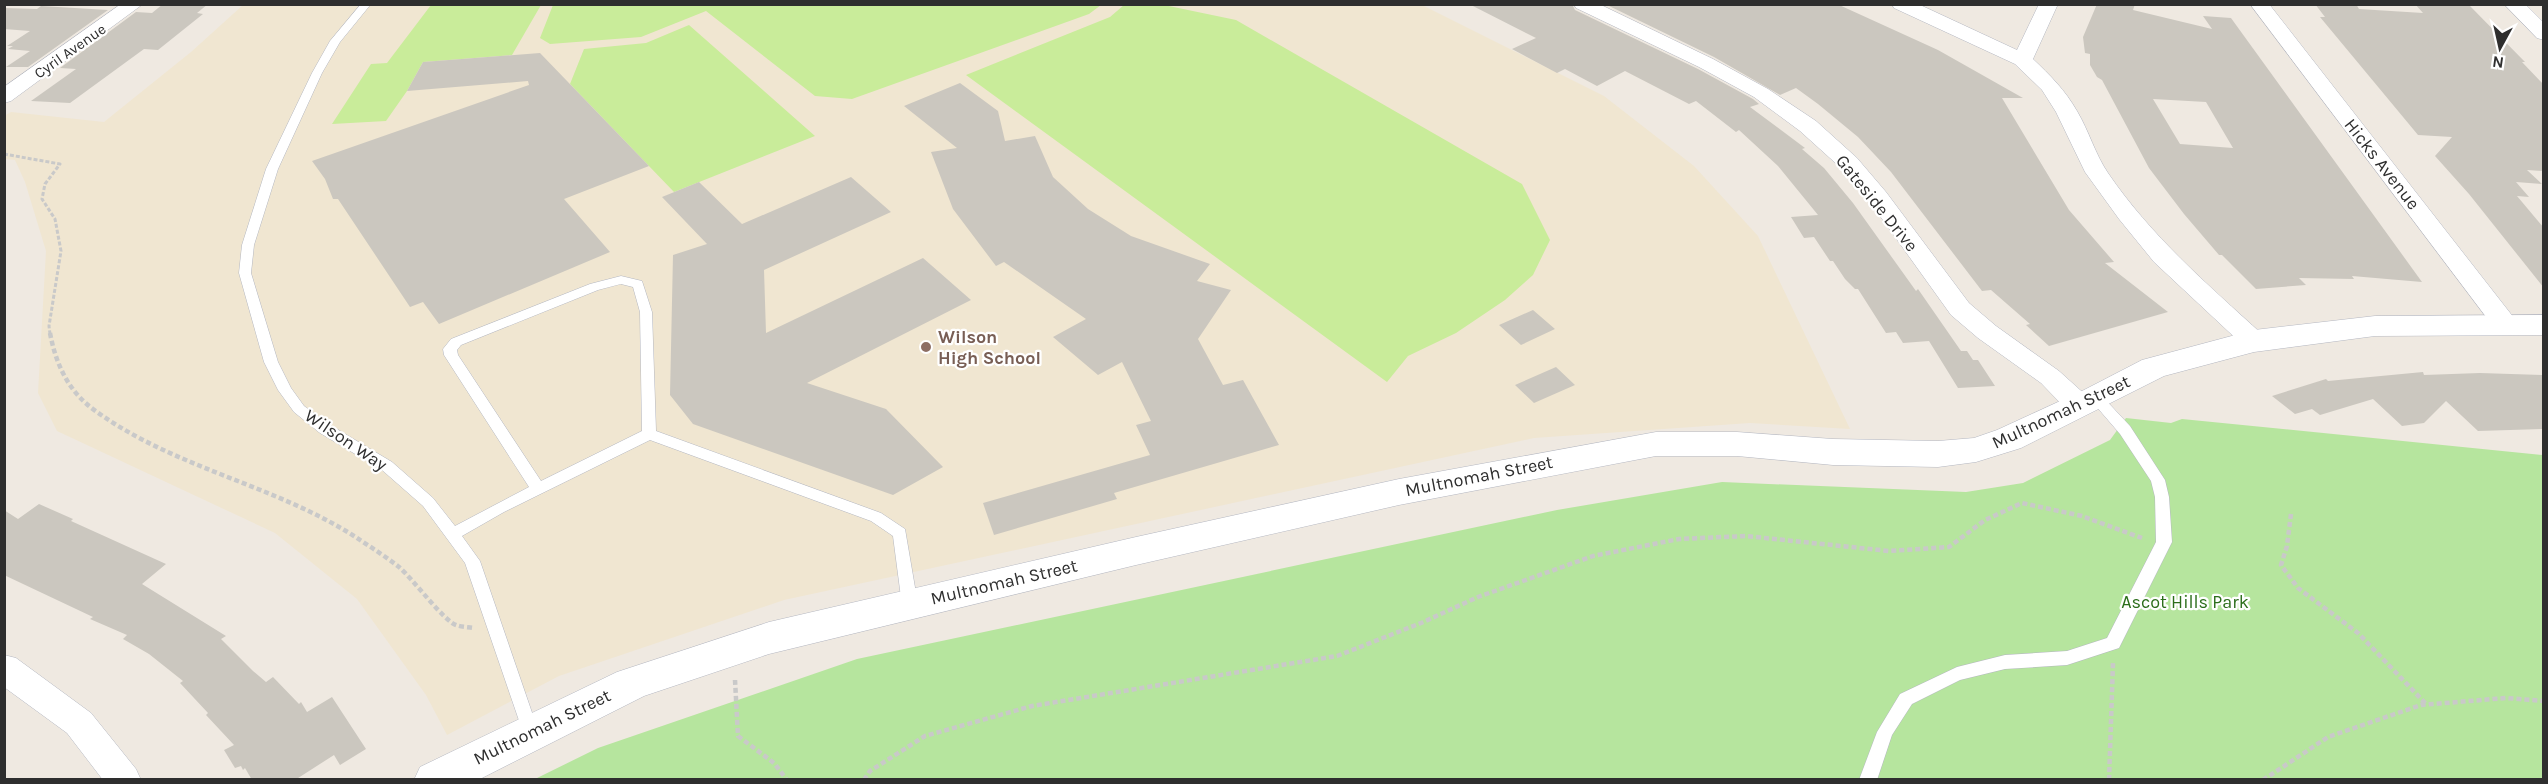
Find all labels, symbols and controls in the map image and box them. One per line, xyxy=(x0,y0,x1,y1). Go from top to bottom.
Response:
north arrow xyxy=(2470,18,2530,78)
street label: Cyril Avenue xyxy=(31,20,109,82)
text: N xyxy=(2491,52,2505,73)
street label: Hicks Avenue xyxy=(2340,114,2424,214)
street label: Gateside Drive xyxy=(1831,150,1923,256)
place label: Wilson High School xyxy=(938,326,1041,369)
marker: Wilson High School xyxy=(919,340,933,354)
street label: Multnomah Street xyxy=(1988,370,2134,454)
street label: Wilson Way xyxy=(301,404,392,476)
street label: Multnomah Street xyxy=(1403,451,1555,501)
street label: Multnomah Street xyxy=(928,554,1080,610)
park label: Ascot Hills Park xyxy=(2121,591,2249,613)
street label: Multnomah Street xyxy=(470,684,614,770)

